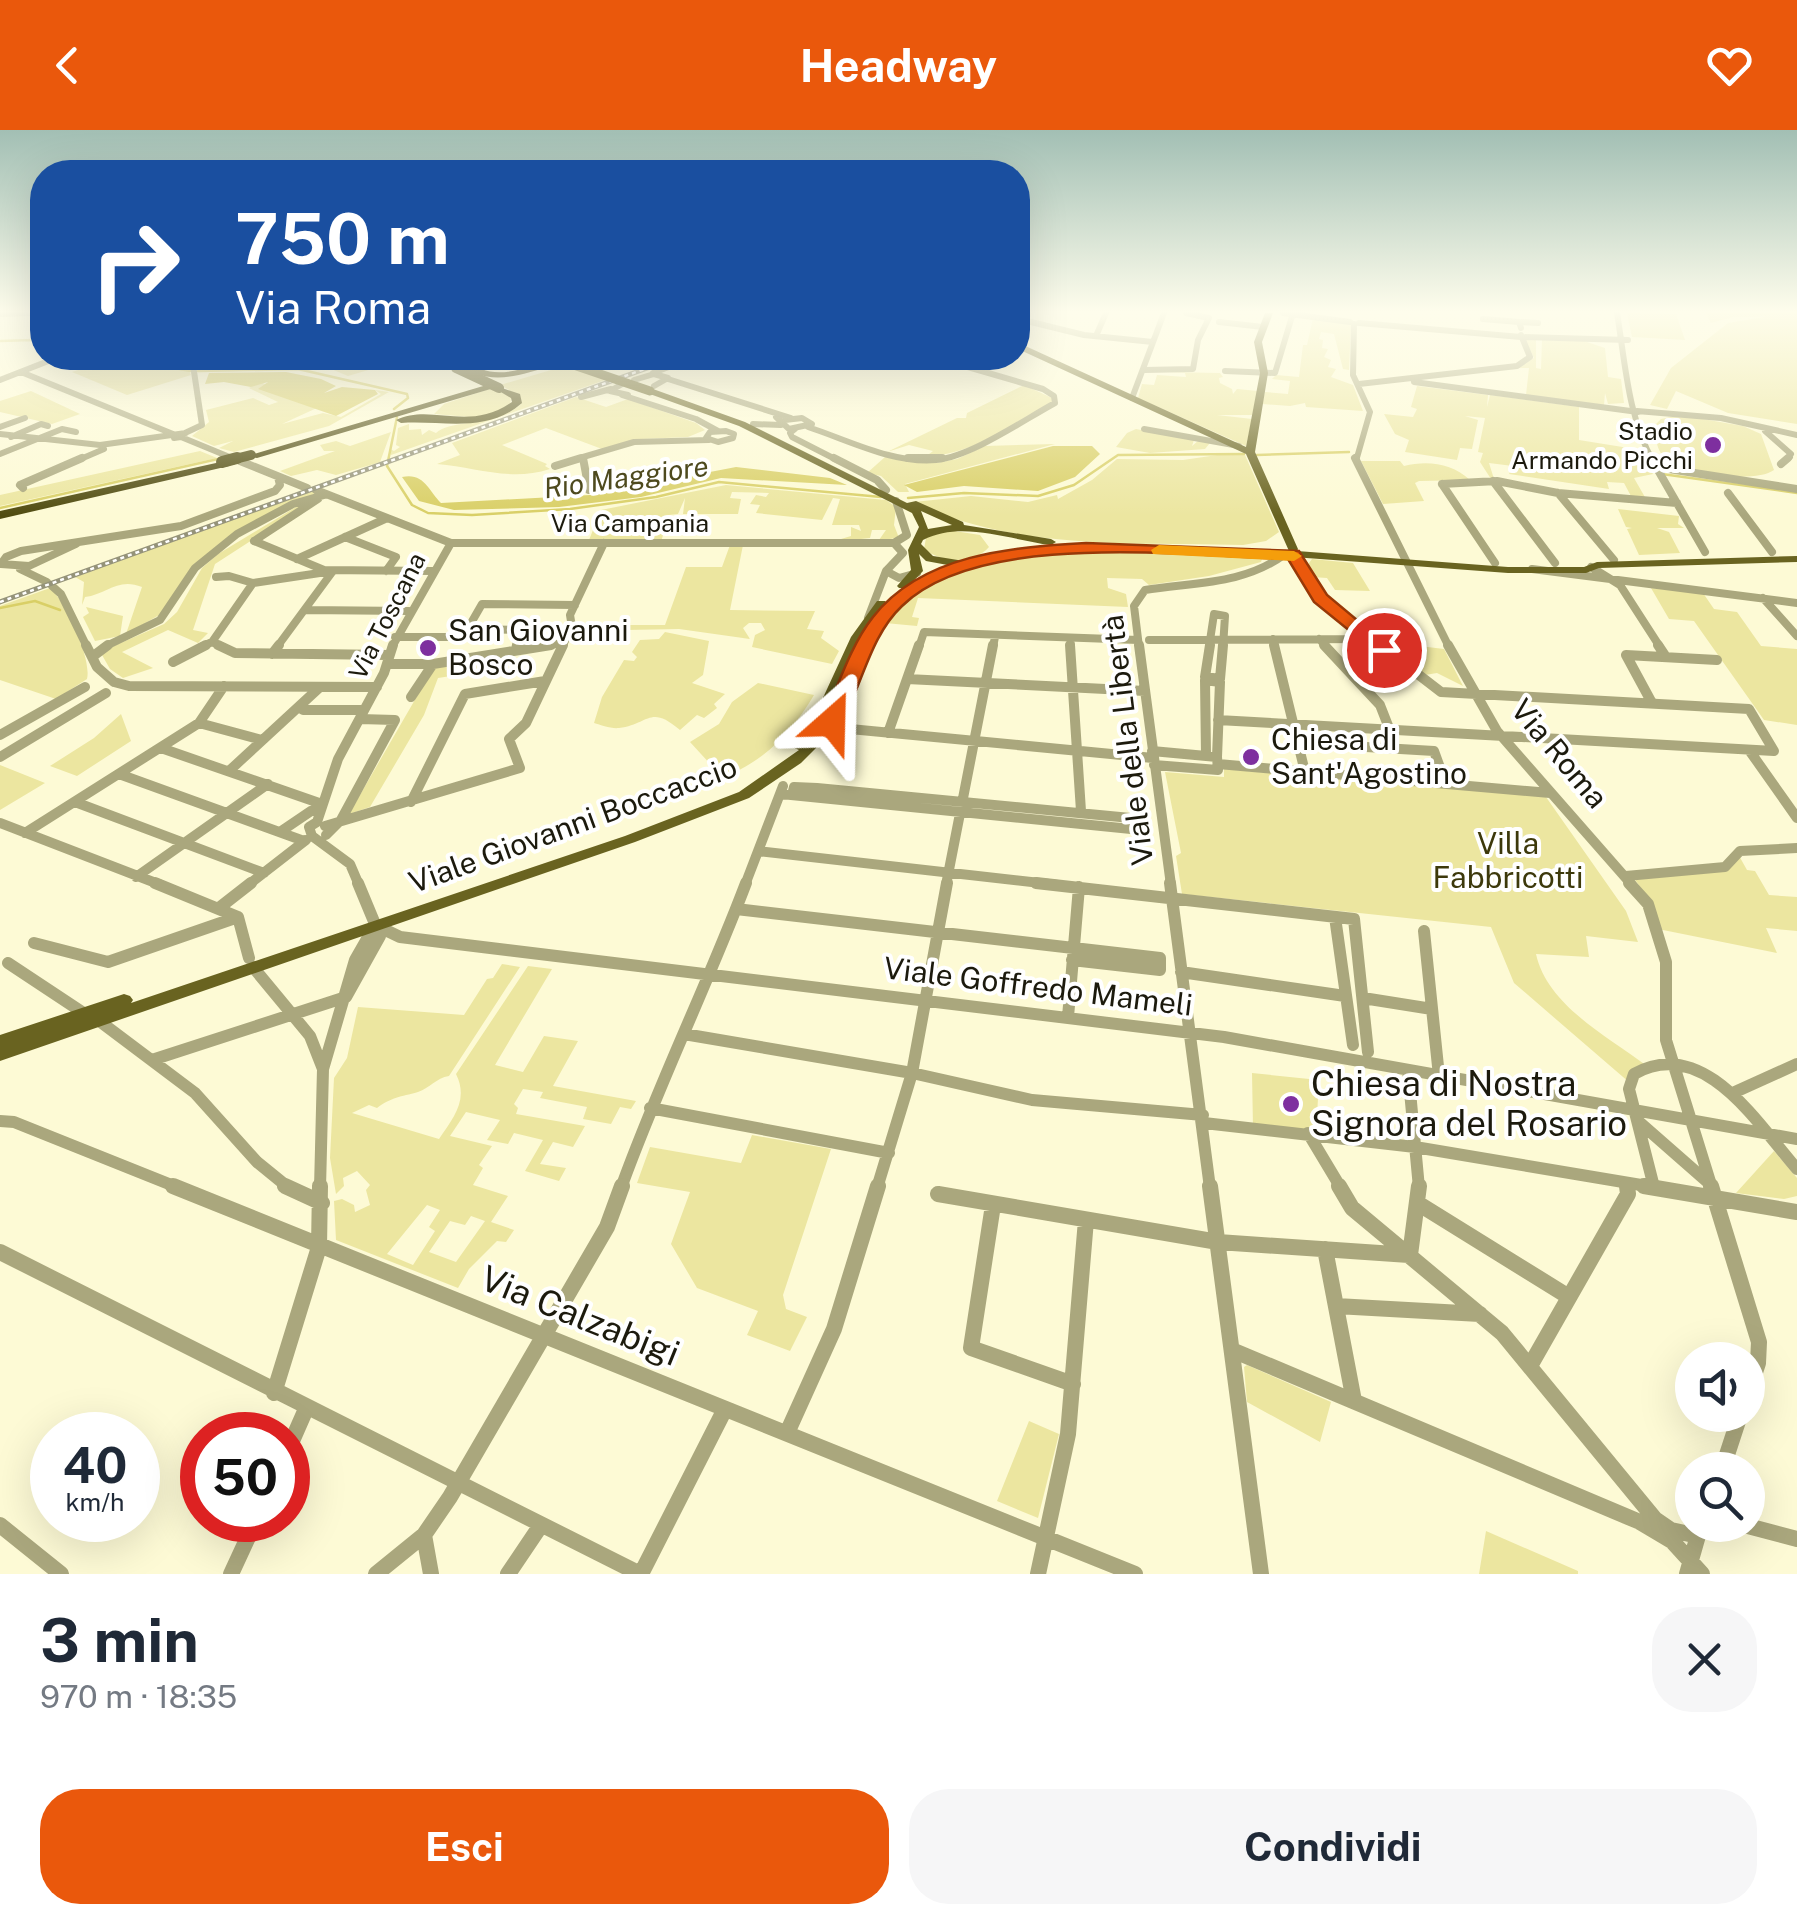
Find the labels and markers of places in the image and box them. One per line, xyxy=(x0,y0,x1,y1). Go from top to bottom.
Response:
place label: Stadio Armando Picchi xyxy=(1511,416,1693,475)
marker: Stadio Armando Picchi xyxy=(1702,434,1724,456)
pin xyxy=(1342,608,1427,693)
place label: San Giovanni Bosco xyxy=(448,612,629,682)
marker: San Giovanni Bosco xyxy=(417,637,439,659)
place label: Chiesa di Sant'Agostino xyxy=(1271,721,1467,791)
marker: Chiesa di Sant'Agostino xyxy=(1240,746,1262,768)
place label: Chiesa di Nostra Signora del Rosario xyxy=(1311,1063,1627,1144)
marker: Chiesa di Nostra Signora del Rosario xyxy=(1280,1093,1302,1115)

